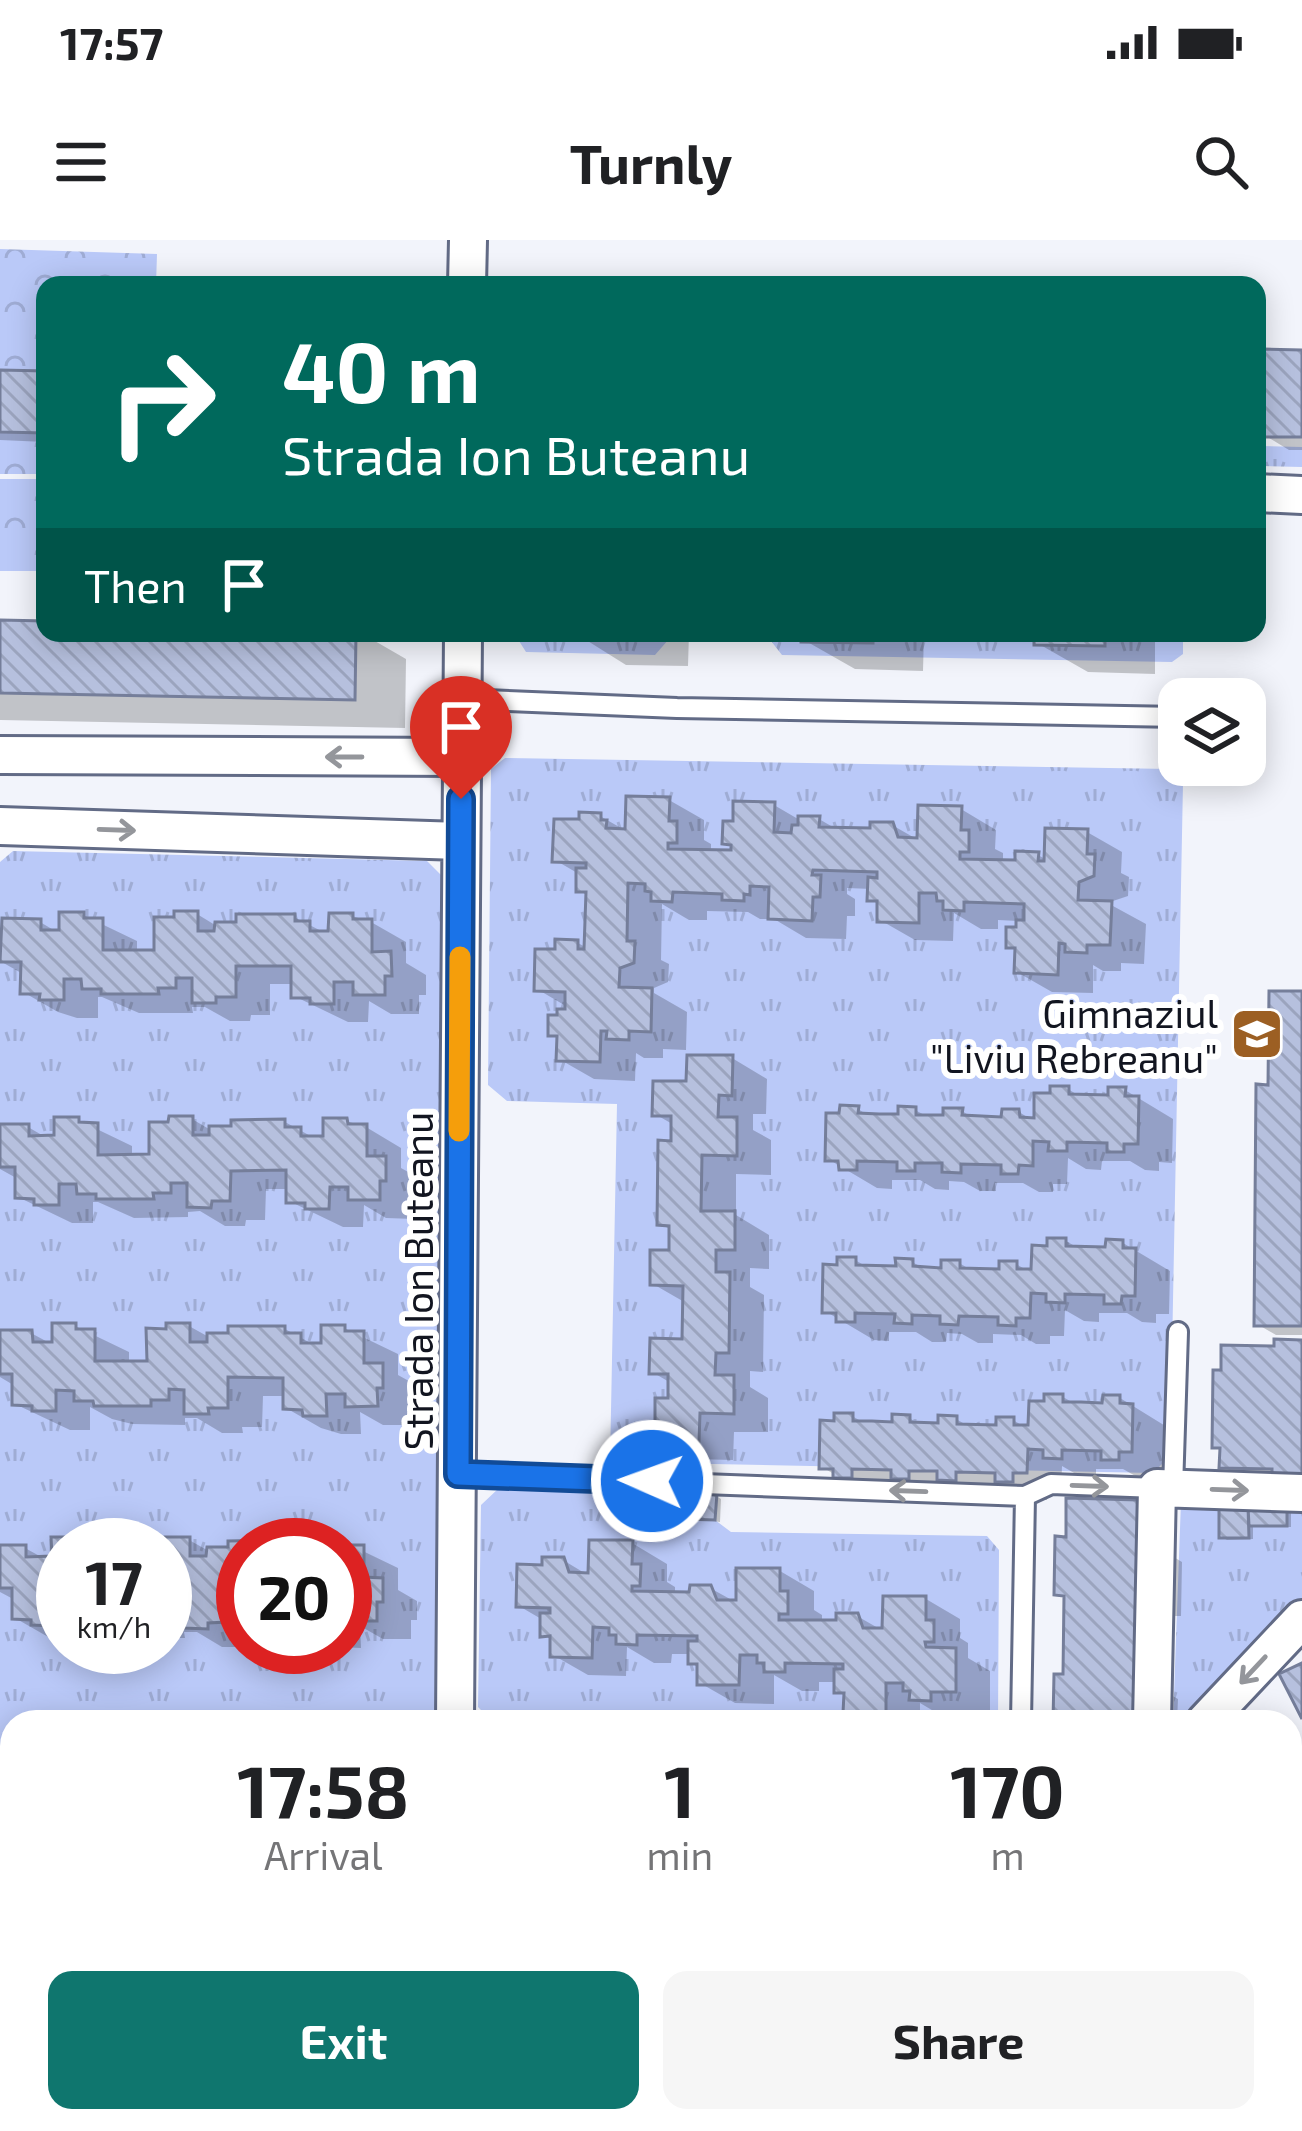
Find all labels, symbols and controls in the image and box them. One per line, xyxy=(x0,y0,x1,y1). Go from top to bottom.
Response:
text: 17:57 xyxy=(60,15,163,69)
icon: menu xyxy=(48,129,114,195)
icon: search xyxy=(1188,129,1254,195)
text: Turnly xyxy=(570,130,732,195)
text: 40 m xyxy=(282,319,481,420)
icon: right xyxy=(84,324,240,480)
text: Strada Ion Buteanu xyxy=(282,421,750,486)
icon: arrive xyxy=(211,552,277,618)
text: Then xyxy=(84,558,187,612)
pin xyxy=(410,676,512,799)
map controls xyxy=(1158,678,1266,786)
button: layers xyxy=(1158,678,1266,786)
icon: arrive xyxy=(428,694,494,760)
one-way arrow xyxy=(325,745,364,768)
one-way arrow xyxy=(97,819,136,842)
place label: Gimnaziul "Liviu Rebreanu" xyxy=(930,989,1218,1081)
school or university icon: Gimnaziul "Liviu Rebreanu" xyxy=(1229,1006,1285,1062)
street label: Strada Ion Buteanu xyxy=(394,1112,441,1450)
position arrow xyxy=(589,1418,715,1544)
one-way arrow xyxy=(1070,1474,1109,1497)
one-way arrow xyxy=(1210,1479,1249,1502)
one-way arrow xyxy=(889,1480,928,1503)
speed limit sign: 20 xyxy=(216,1518,372,1674)
text: 17 xyxy=(85,1545,143,1617)
text: km/h xyxy=(77,1608,151,1644)
one-way arrow xyxy=(1239,1654,1267,1684)
text: 17:58 xyxy=(237,1746,409,1832)
text: 1 xyxy=(664,1746,695,1832)
text: 170 xyxy=(950,1746,1065,1832)
text: Arrival xyxy=(264,1831,383,1878)
text: min xyxy=(647,1831,713,1878)
text: m xyxy=(990,1831,1025,1878)
button: Exit xyxy=(48,1971,639,2109)
button: Share xyxy=(663,1971,1254,2109)

